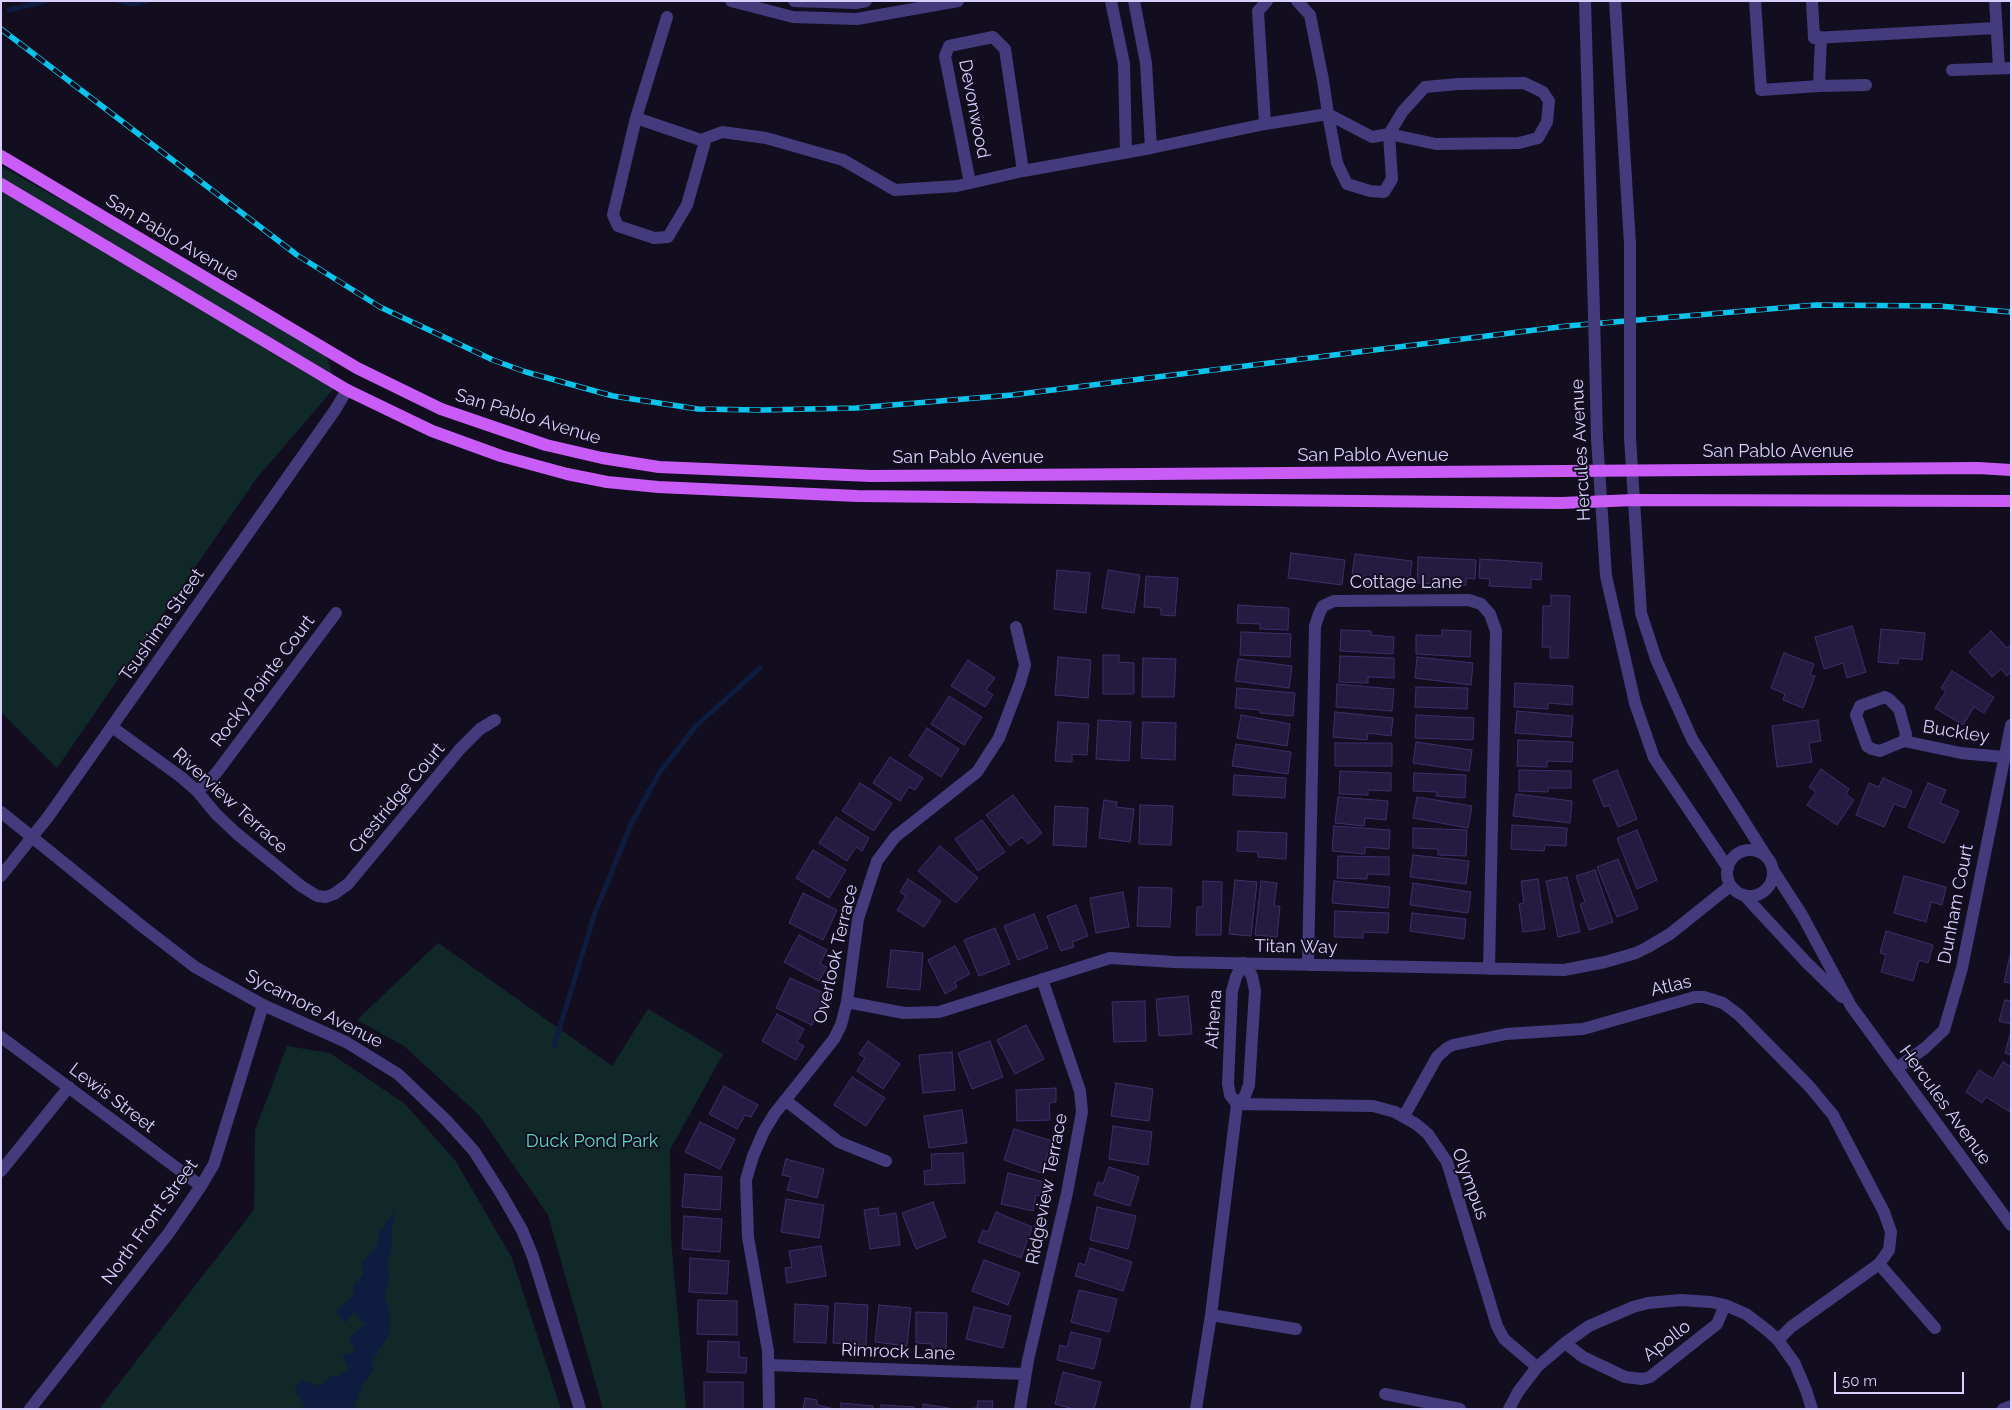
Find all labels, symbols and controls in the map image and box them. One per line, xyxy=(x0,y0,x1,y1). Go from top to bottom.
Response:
street label: Devonwood xyxy=(954,58,994,160)
street label: San Pablo Avenue xyxy=(102,190,242,286)
street label: Hercules Avenue xyxy=(1566,378,1596,522)
street label: San Pablo Avenue xyxy=(453,385,603,449)
street label: San Pablo Avenue xyxy=(1702,441,1854,463)
street label: San Pablo Avenue xyxy=(1297,445,1449,467)
street label: San Pablo Avenue xyxy=(892,447,1044,469)
street label: Tsushima Street xyxy=(115,565,209,685)
street label: Cottage Lane xyxy=(1350,572,1462,594)
street label: Rocky Pointe Court xyxy=(206,611,320,751)
street label: Buckley xyxy=(1921,716,1991,748)
street label: Crestridge Court xyxy=(345,738,449,858)
street label: Riverview Terrace xyxy=(168,744,292,858)
street label: Dunham Court xyxy=(1934,842,1978,966)
street label: Overlook Terrace xyxy=(809,882,863,1026)
street label: Titan Way xyxy=(1254,935,1338,959)
street label: Sycamore Avenue xyxy=(242,965,386,1053)
street label: Atlas xyxy=(1648,971,1694,1001)
street label: Athena xyxy=(1201,989,1227,1049)
street label: Hercules Avenue xyxy=(1894,1041,1996,1169)
street label: Lewis Street xyxy=(65,1059,159,1137)
street label: Ridgeview Terrace xyxy=(1022,1112,1072,1266)
park label: Duck Pond Park xyxy=(526,1131,658,1153)
street label: Olympus xyxy=(1447,1145,1493,1223)
street label: North Front Street xyxy=(97,1155,203,1289)
street label: Apollo xyxy=(1639,1316,1695,1366)
street label: Rimrock Lane xyxy=(841,1339,955,1365)
scale bar xyxy=(1837,1362,1967,1394)
text: 50 m xyxy=(1842,1372,1877,1390)

